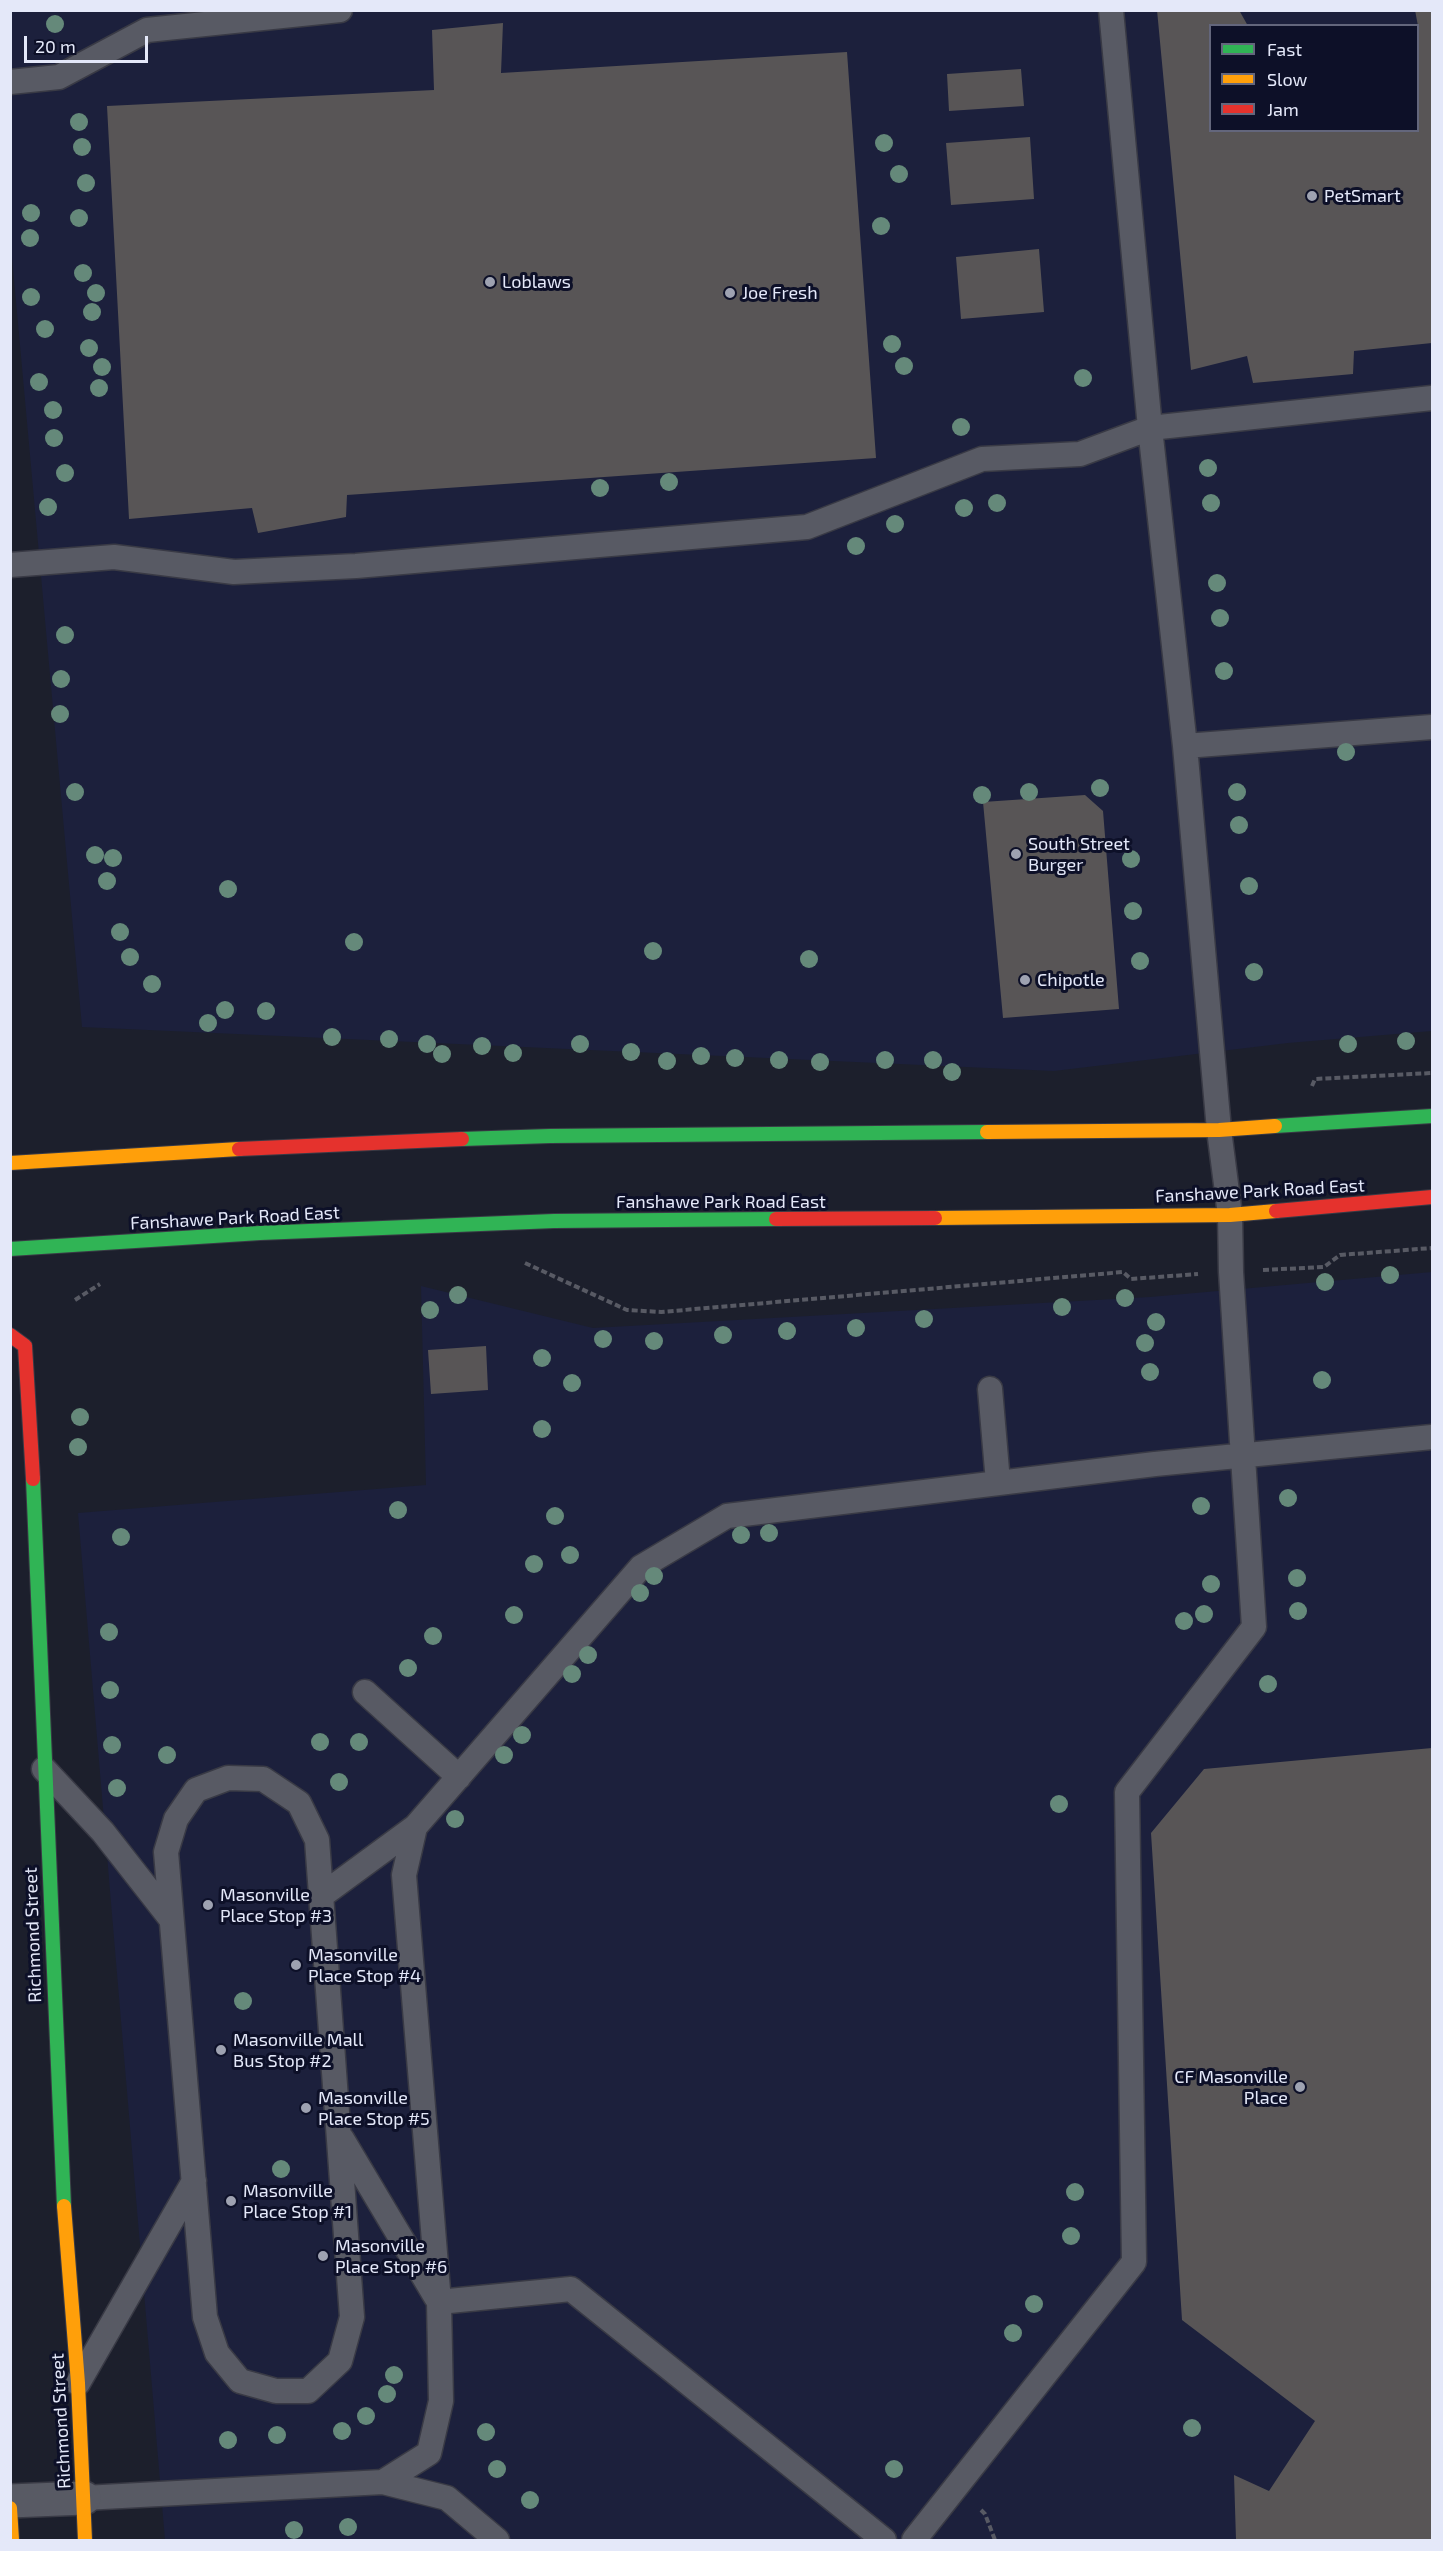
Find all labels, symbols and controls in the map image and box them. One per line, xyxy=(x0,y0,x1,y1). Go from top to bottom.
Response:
scale bar xyxy=(27,24,152,62)
legend xyxy=(1209,24,1419,132)
text: 20 m xyxy=(35,35,76,57)
text: Fast xyxy=(1267,38,1302,60)
text: Slow xyxy=(1267,68,1307,90)
text: Jam xyxy=(1267,98,1299,120)
place label: PetSmart xyxy=(1324,185,1401,207)
marker: PetSmart xyxy=(1305,189,1319,203)
place label: Loblaws xyxy=(502,271,571,293)
marker: Loblaws xyxy=(483,275,497,289)
place label: Joe Fresh xyxy=(742,282,818,304)
marker: Joe Fresh xyxy=(723,286,737,300)
place label: South Street Burger xyxy=(1028,833,1130,876)
marker: South Street Burger xyxy=(1009,847,1023,861)
place label: Chipotle xyxy=(1037,969,1105,991)
marker: Chipotle xyxy=(1018,973,1032,987)
street label: Fanshawe Park Road East xyxy=(1155,1175,1365,1207)
street label: Fanshawe Park Road East xyxy=(616,1191,826,1213)
street label: Fanshawe Park Road East xyxy=(130,1202,340,1234)
street label: Richmond Street xyxy=(20,1867,46,2003)
place label: Masonville Place Stop #3 xyxy=(220,1884,332,1926)
marker: Masonville Place Stop #3 xyxy=(201,1898,215,1912)
place label: Masonville Place Stop #4 xyxy=(308,1944,421,1986)
marker: Masonville Place Stop #4 xyxy=(289,1958,303,1972)
place label: Masonville Mall Bus Stop #2 xyxy=(233,2029,363,2072)
marker: Masonville Mall Bus Stop #2 xyxy=(214,2043,228,2057)
place label: CF Masonville Place xyxy=(1174,2066,1288,2108)
marker: CF Masonville Place xyxy=(1293,2080,1307,2094)
place label: Masonville Place Stop #5 xyxy=(318,2087,430,2130)
marker: Masonville Place Stop #5 xyxy=(299,2101,313,2115)
place label: Masonville Place Stop #1 xyxy=(243,2180,352,2222)
marker: Masonville Place Stop #1 xyxy=(224,2194,238,2208)
place label: Masonville Place Stop #6 xyxy=(335,2235,447,2278)
marker: Masonville Place Stop #6 xyxy=(316,2249,330,2263)
street label: Richmond Street xyxy=(47,2353,75,2489)

